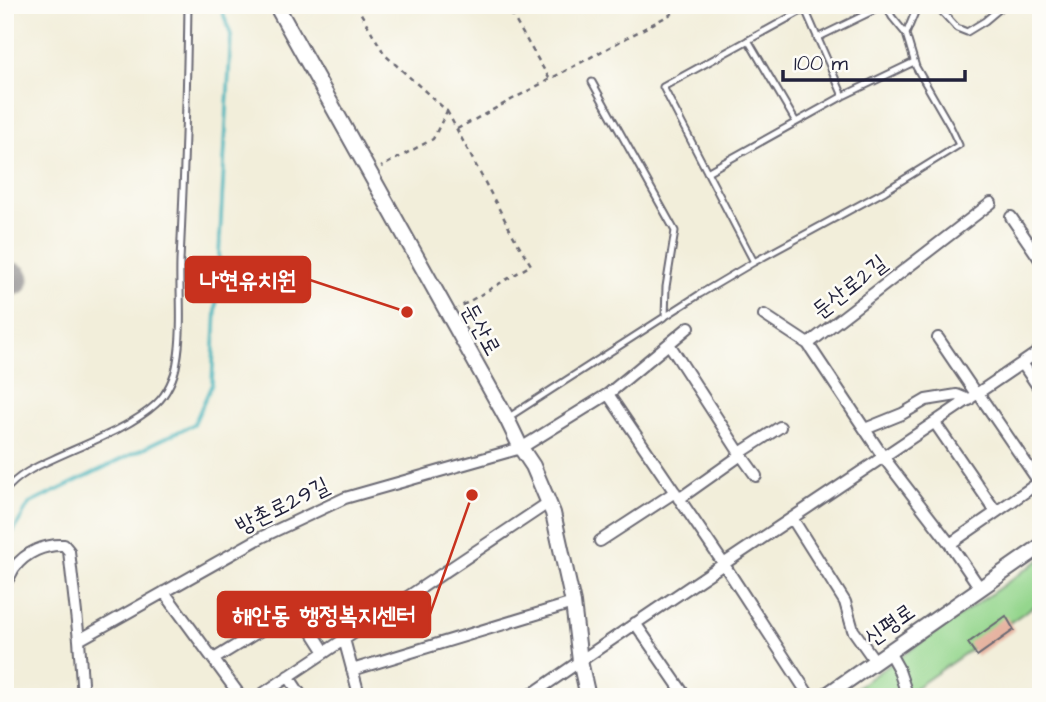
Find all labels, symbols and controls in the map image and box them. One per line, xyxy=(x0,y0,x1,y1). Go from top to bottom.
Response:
scale bar xyxy=(783,38,965,82)
text: 100 m xyxy=(794,49,849,78)
street label: 둔산로2길 xyxy=(805,247,894,326)
callout: 나현유치원 xyxy=(186,257,310,302)
text: 나현유치원 xyxy=(200,264,296,298)
street label: 둔산로 xyxy=(454,297,509,362)
street label: 방촌로29길 xyxy=(230,470,335,542)
callout: 해안동 행정복지센터 xyxy=(218,592,430,637)
street label: 신평로 xyxy=(858,596,921,654)
text: 해안동 행정복지센터 xyxy=(232,599,416,633)

